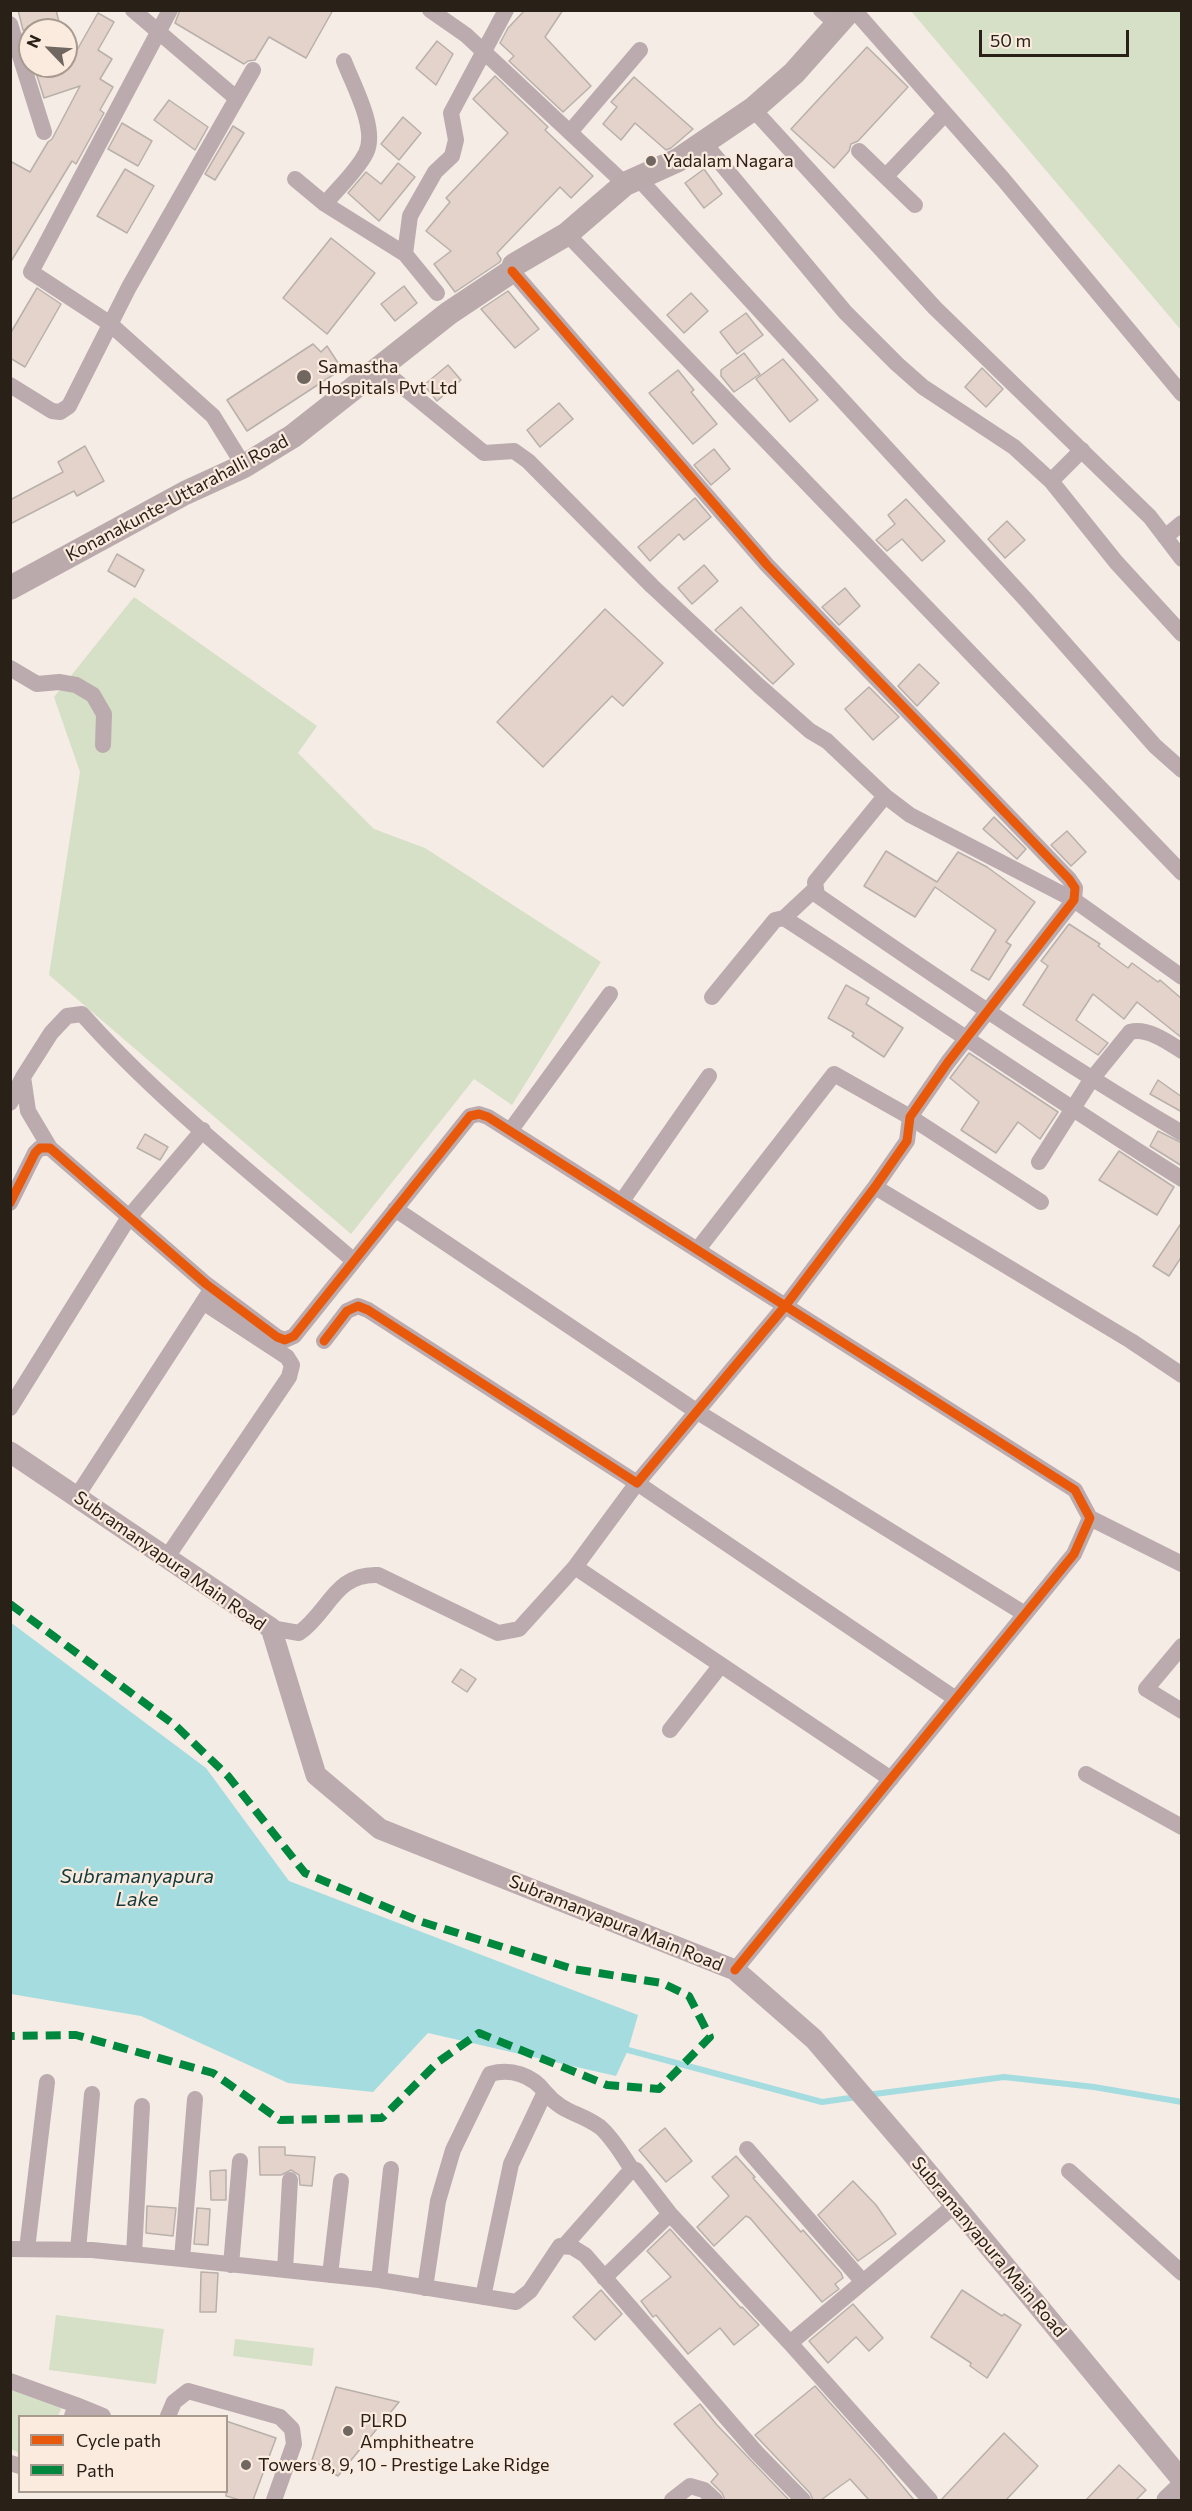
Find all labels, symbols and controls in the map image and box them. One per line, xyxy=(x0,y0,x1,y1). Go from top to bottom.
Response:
north arrow xyxy=(18,18,78,78)
scale bar xyxy=(982,18,1132,56)
text: 50 m xyxy=(990,29,1031,51)
text: N xyxy=(22,32,44,50)
place label: Yadalam Nagara xyxy=(663,150,794,172)
marker: Yadalam Nagara xyxy=(644,154,658,168)
place label: Samastha Hospitals Pvt Ltd xyxy=(318,356,457,398)
marker: Samastha Hospitals Pvt Ltd xyxy=(295,368,313,386)
street label: Konanakunte-Uttarahalli Road xyxy=(62,430,292,566)
street label: Subramanyapura Main Road xyxy=(70,1487,270,1635)
water label: Subramanyapura Lake xyxy=(60,1864,214,1911)
street label: Subramanyapura Main Road xyxy=(506,1870,726,1976)
street label: Subramanyapura Main Road xyxy=(907,2152,1071,2342)
place label: PLRD Amphitheatre xyxy=(360,2410,474,2452)
legend xyxy=(18,2415,228,2493)
marker: PLRD Amphitheatre xyxy=(341,2424,355,2438)
text: Cycle path xyxy=(76,2429,161,2451)
place label: Towers 8, 9, 10 - Prestige Lake Ridge xyxy=(258,2454,550,2476)
marker: Towers 8, 9, 10 - Prestige Lake Ridge xyxy=(239,2458,253,2472)
text: Path xyxy=(76,2459,114,2481)

